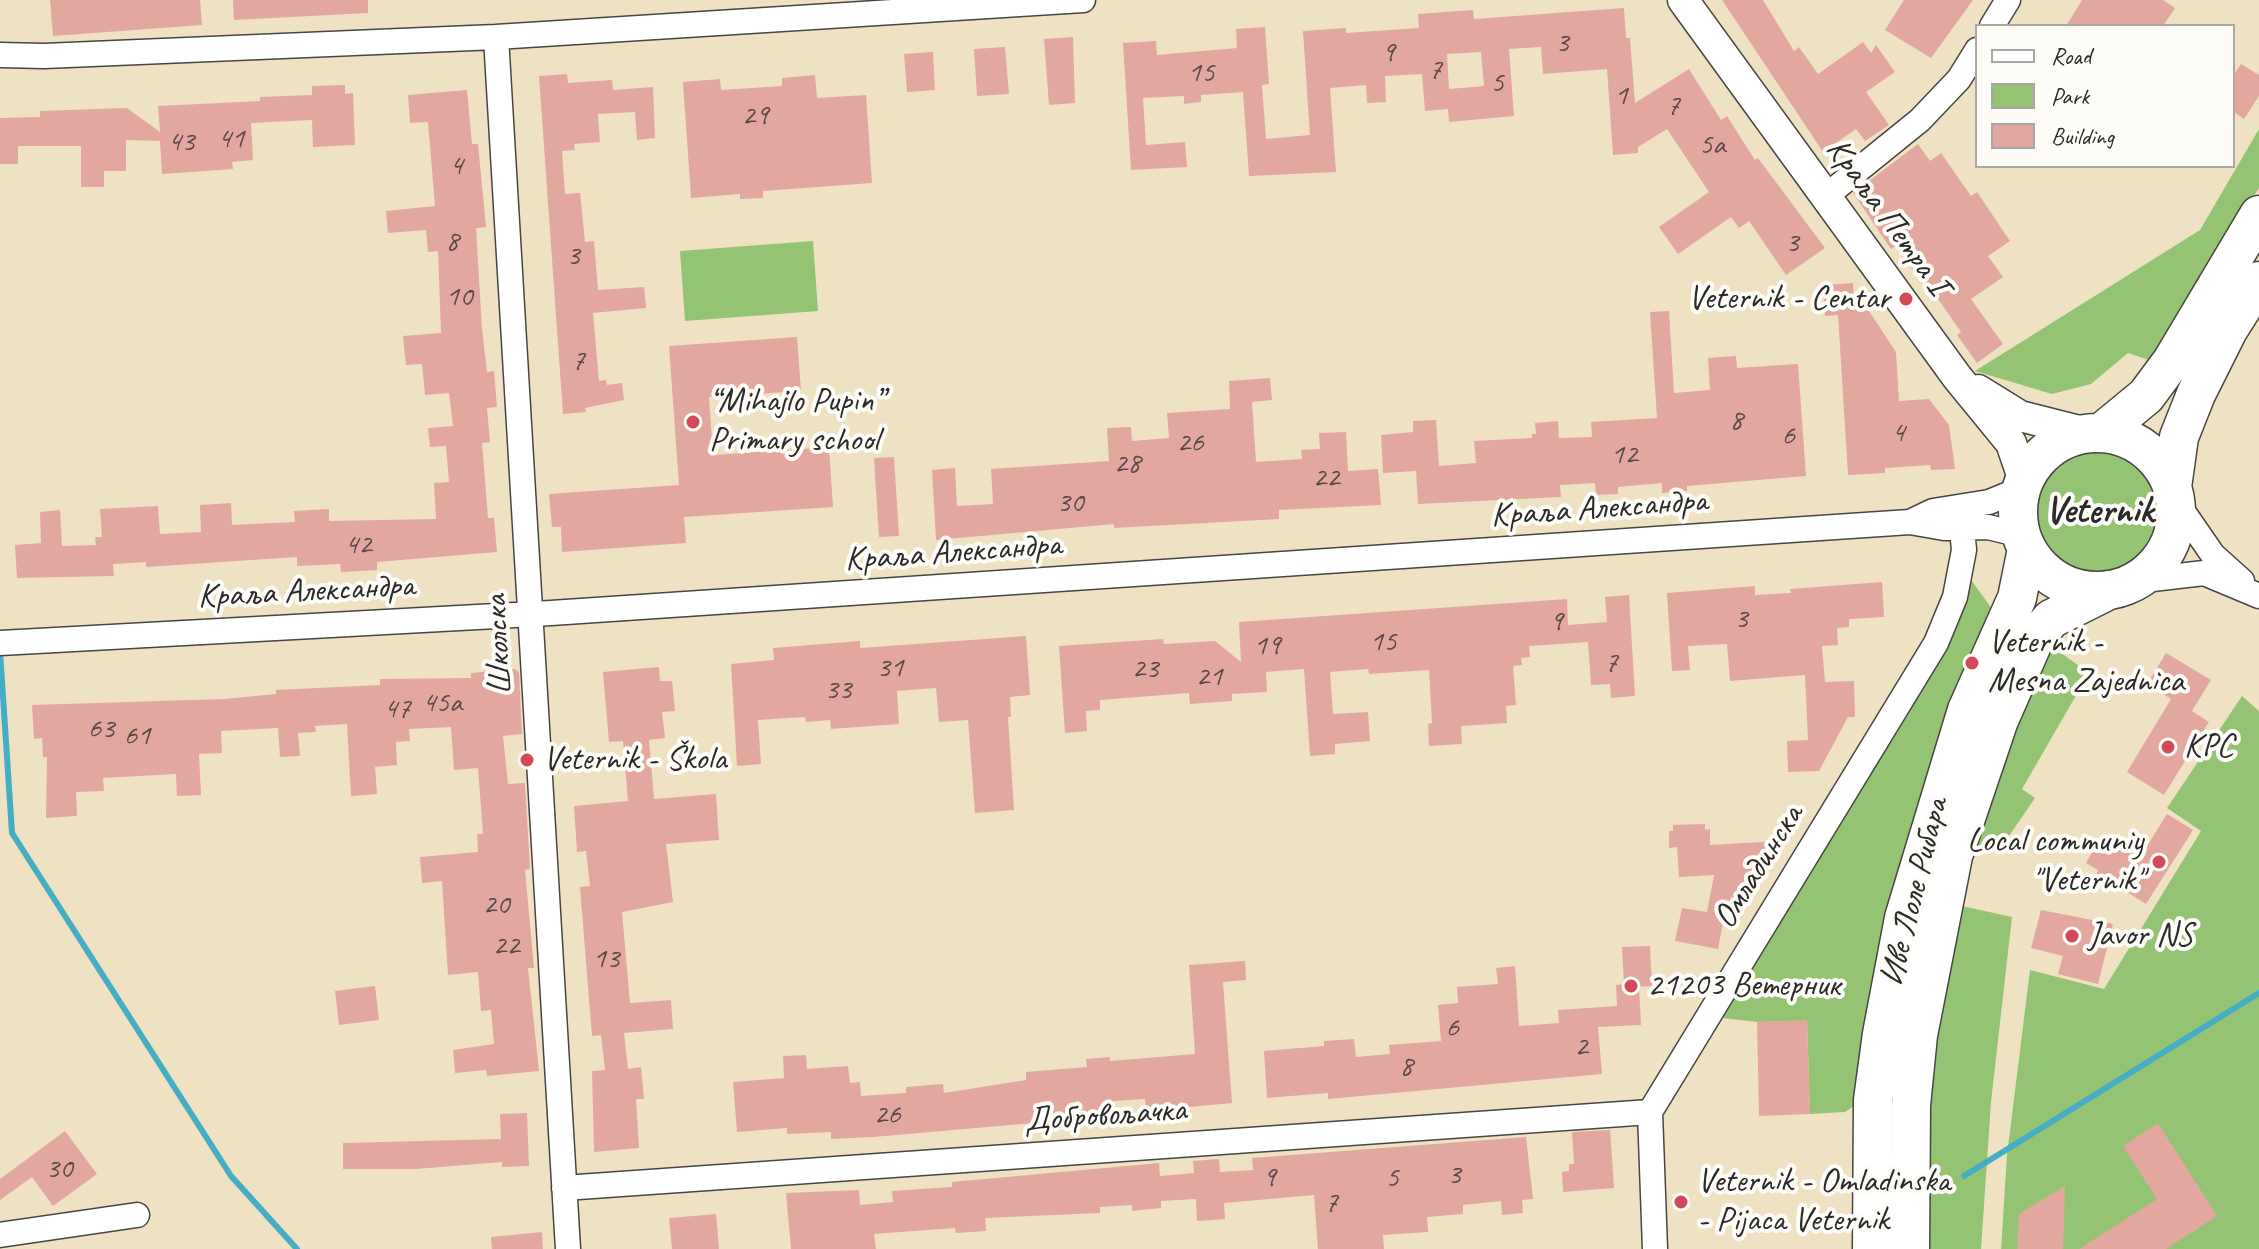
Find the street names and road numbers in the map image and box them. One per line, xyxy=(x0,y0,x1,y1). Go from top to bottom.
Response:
street label: Краља Петра I xyxy=(1817,131,1957,303)
street label: Краља Александра xyxy=(1489,481,1709,537)
street label: Краља Александра xyxy=(843,525,1063,581)
street label: Краља Александра xyxy=(197,566,415,618)
street label: Школска xyxy=(476,594,522,696)
street label: Иве Лоле Рибара xyxy=(1872,794,1958,990)
street label: Омладинска xyxy=(1705,798,1813,936)
street label: Добровољачка xyxy=(1023,1090,1187,1142)

